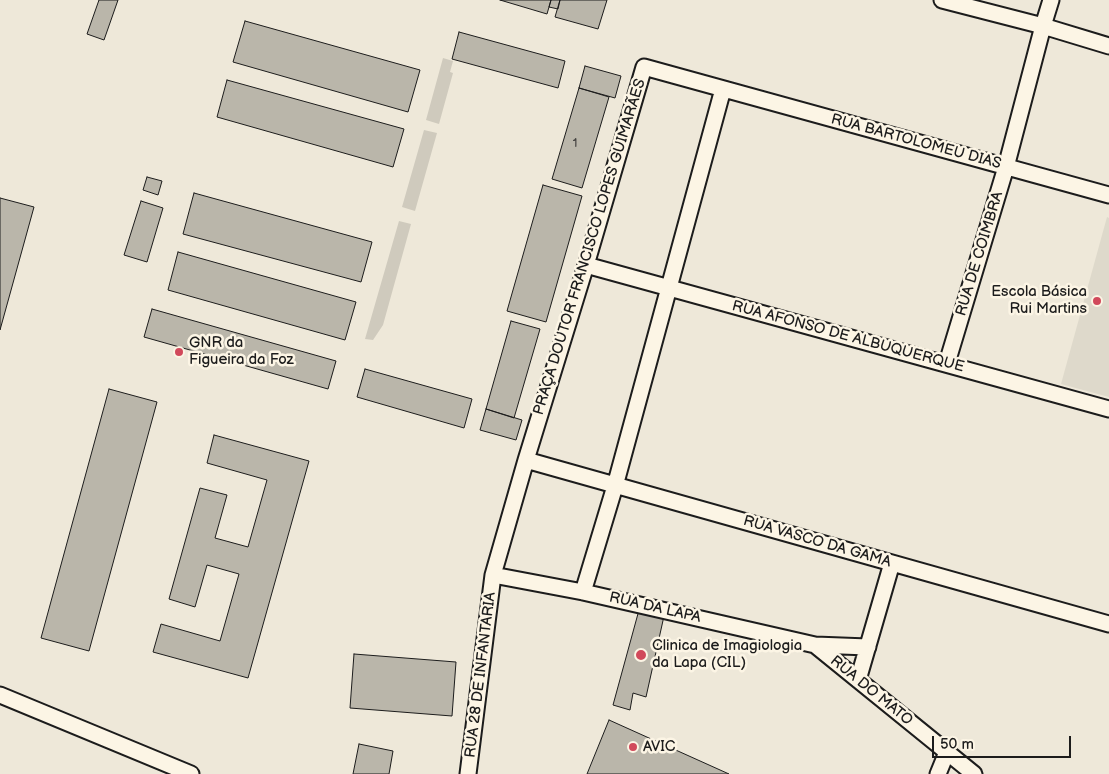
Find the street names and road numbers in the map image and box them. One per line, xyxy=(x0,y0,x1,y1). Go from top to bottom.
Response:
street label: PRAÇA DOUTOR FRANCISCO LOPES GUIMARÃES xyxy=(530,77,650,417)
street label: RUA BARTOLOMEU DIAS xyxy=(829,111,1003,173)
street label: RUA DE COIMBRA xyxy=(953,190,1007,318)
street label: RUA AFONSO DE ALBUQUERQUE xyxy=(730,297,966,377)
street label: RUA VASCO DA GAMA xyxy=(741,512,893,572)
street label: RUA DA LAPA xyxy=(607,589,703,627)
street label: RUA 28 DE INFANTARIA xyxy=(462,591,500,759)
street label: RUA DO MATO xyxy=(826,652,916,730)

